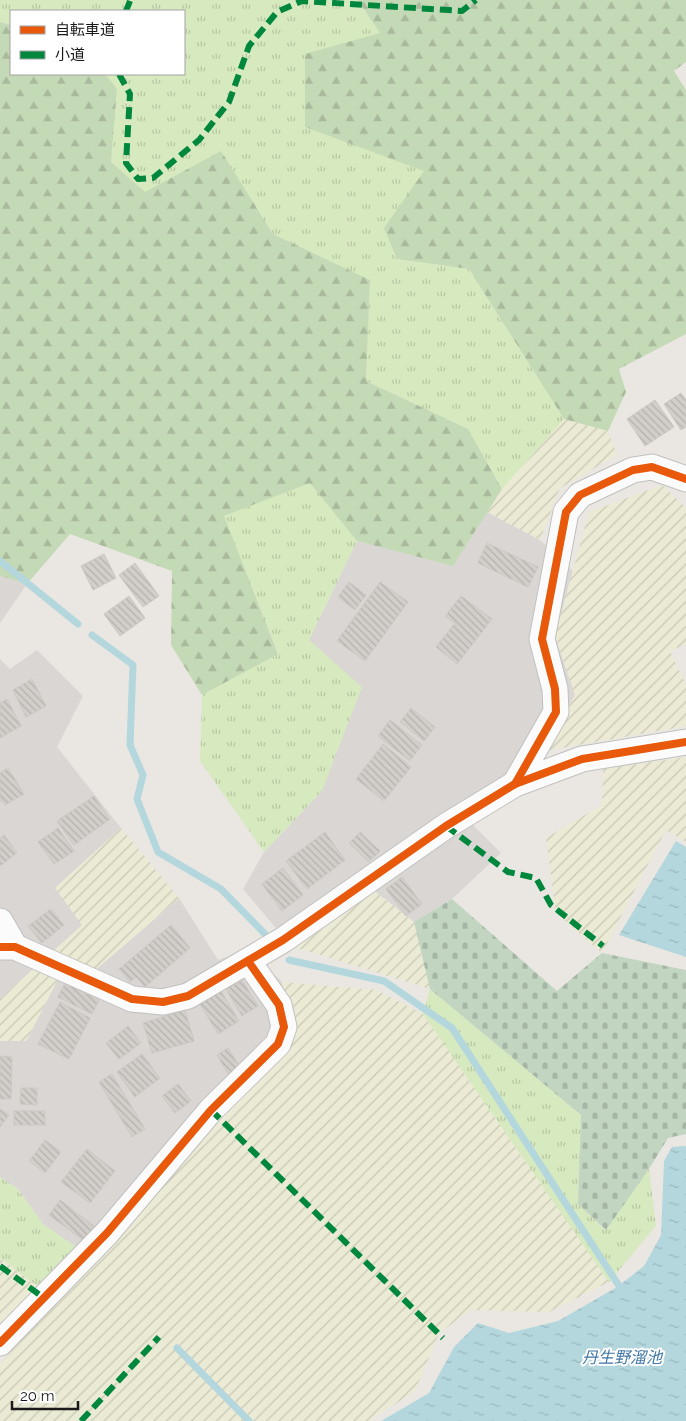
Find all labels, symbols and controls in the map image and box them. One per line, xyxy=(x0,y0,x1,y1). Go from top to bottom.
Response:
legend xyxy=(10,10,185,75)
text: 自転車道 xyxy=(55,21,115,39)
text: 小道 xyxy=(55,46,85,64)
water label: 丹生野溜池 xyxy=(582,1348,664,1367)
scale bar xyxy=(12,1378,79,1410)
text: 20 m xyxy=(20,1387,55,1405)

